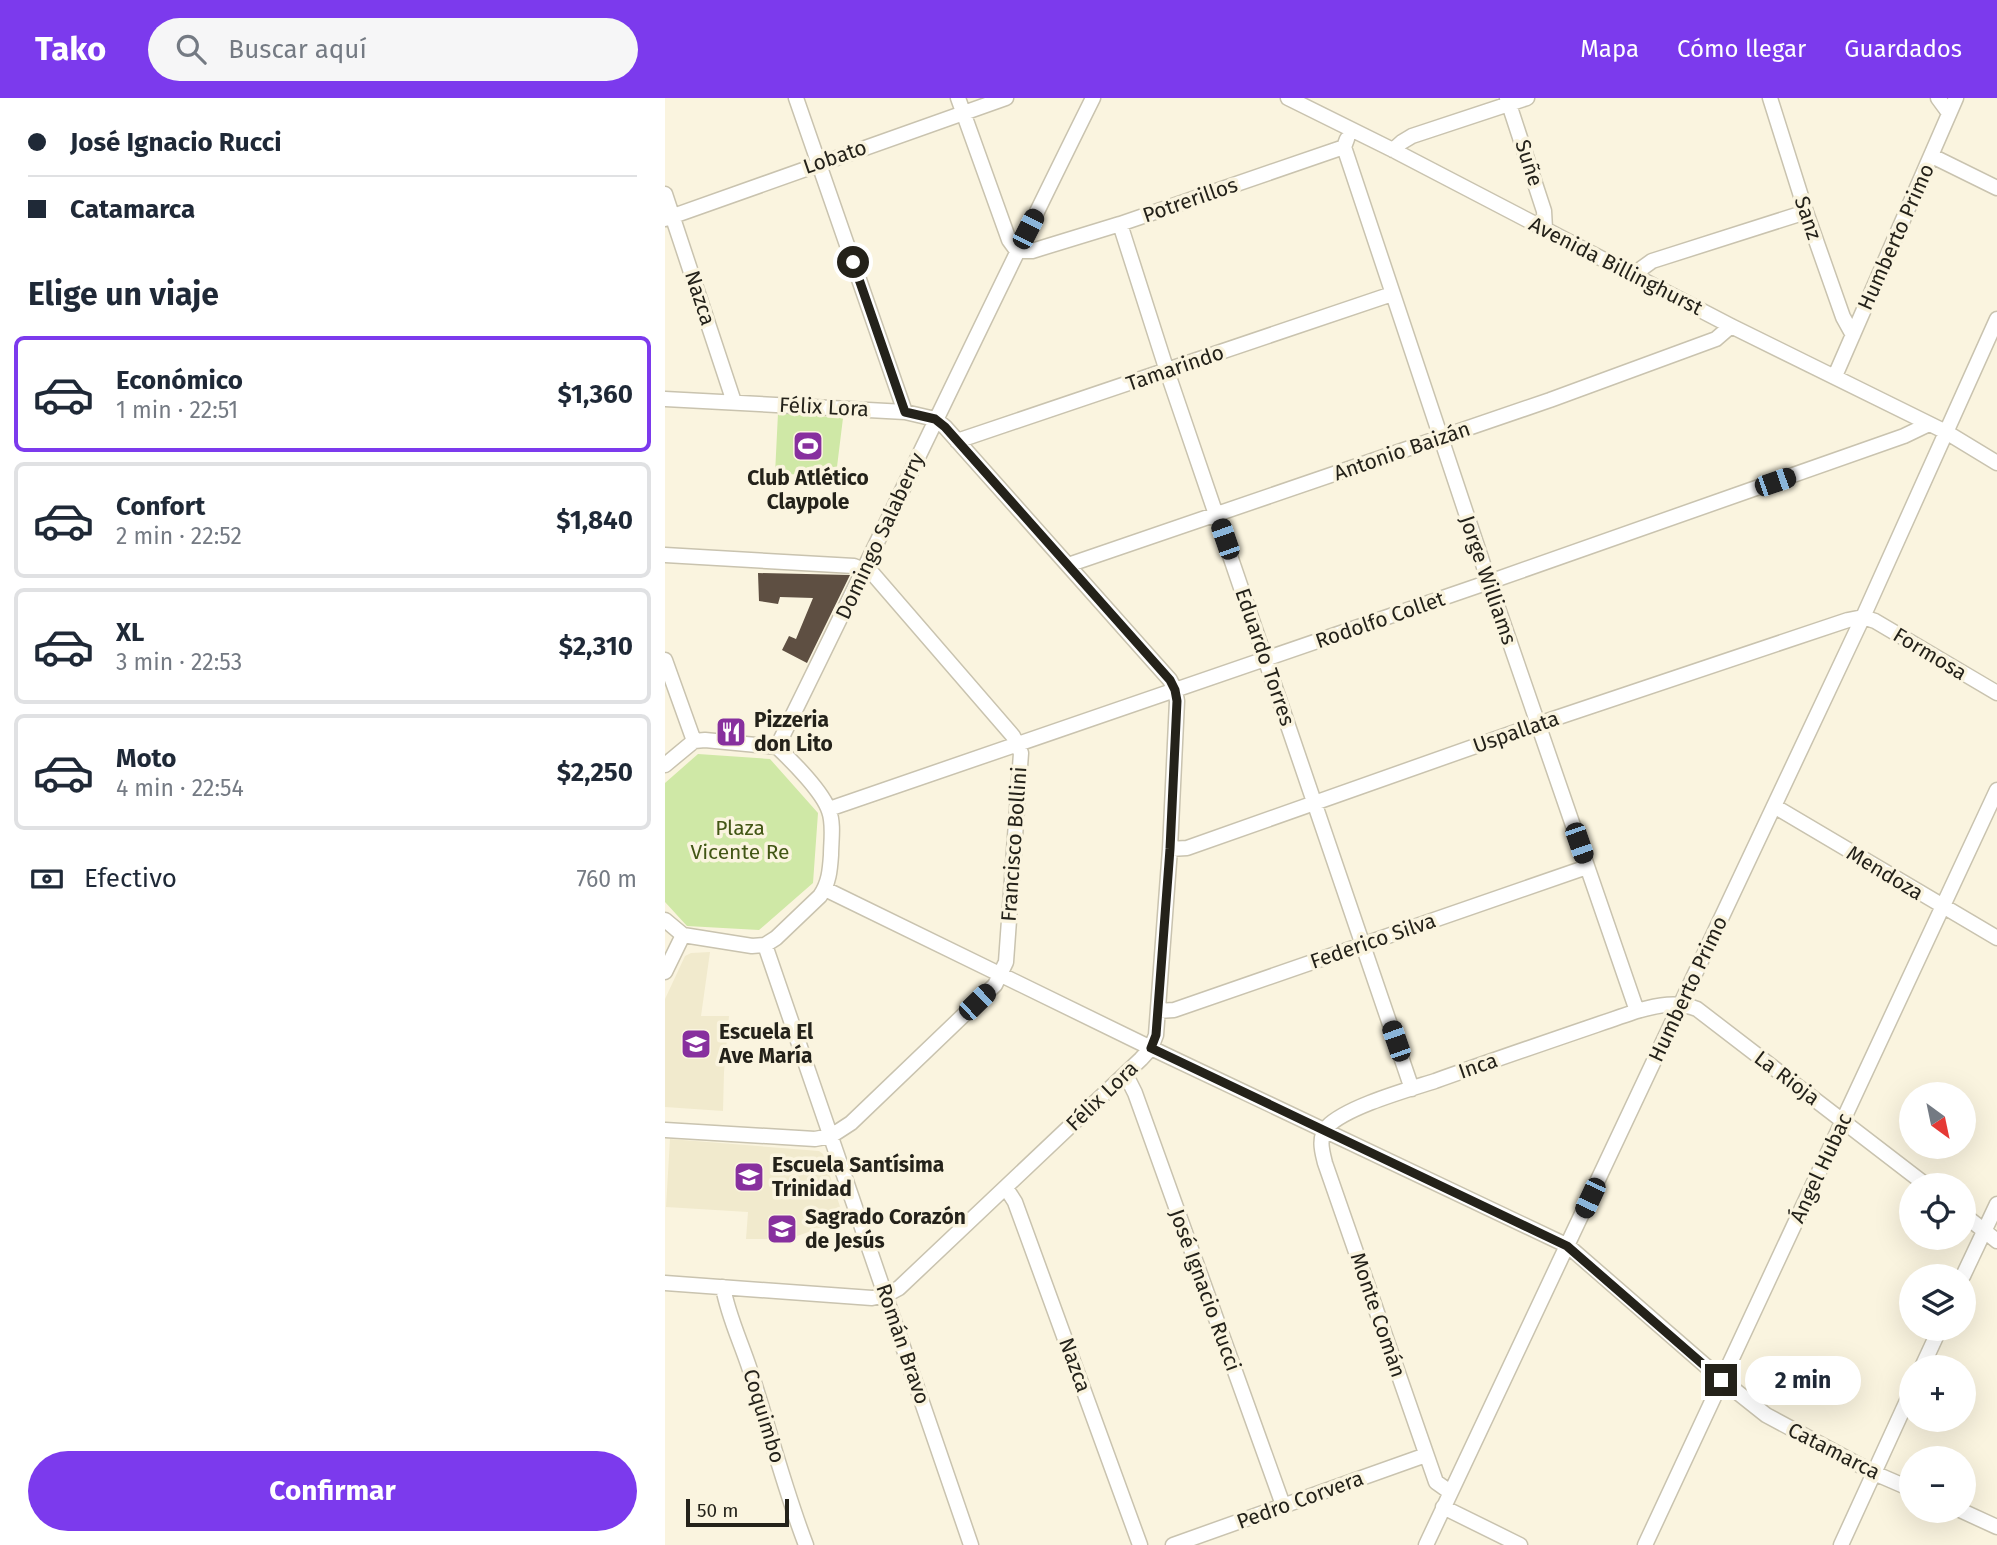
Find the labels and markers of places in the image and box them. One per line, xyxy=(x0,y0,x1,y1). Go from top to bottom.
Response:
sports icon: Club Atlético Claypole xyxy=(791,429,825,463)
place label: Club Atlético Claypole xyxy=(747,465,869,515)
place label: Pizzeria don Lito xyxy=(754,707,833,757)
restaurant icon: Pizzeria don Lito xyxy=(714,715,748,749)
place label: Escuela El Ave María xyxy=(718,1019,814,1069)
school or university icon: Escuela El Ave María xyxy=(679,1027,713,1061)
place label: Escuela Santísima Trinidad xyxy=(772,1152,944,1202)
school or university icon: Escuela Santísima Trinidad xyxy=(732,1160,766,1194)
place label: Sagrado Corazón de Jesús xyxy=(805,1204,966,1254)
school or university icon: Sagrado Corazón de Jesús xyxy=(765,1212,799,1246)

